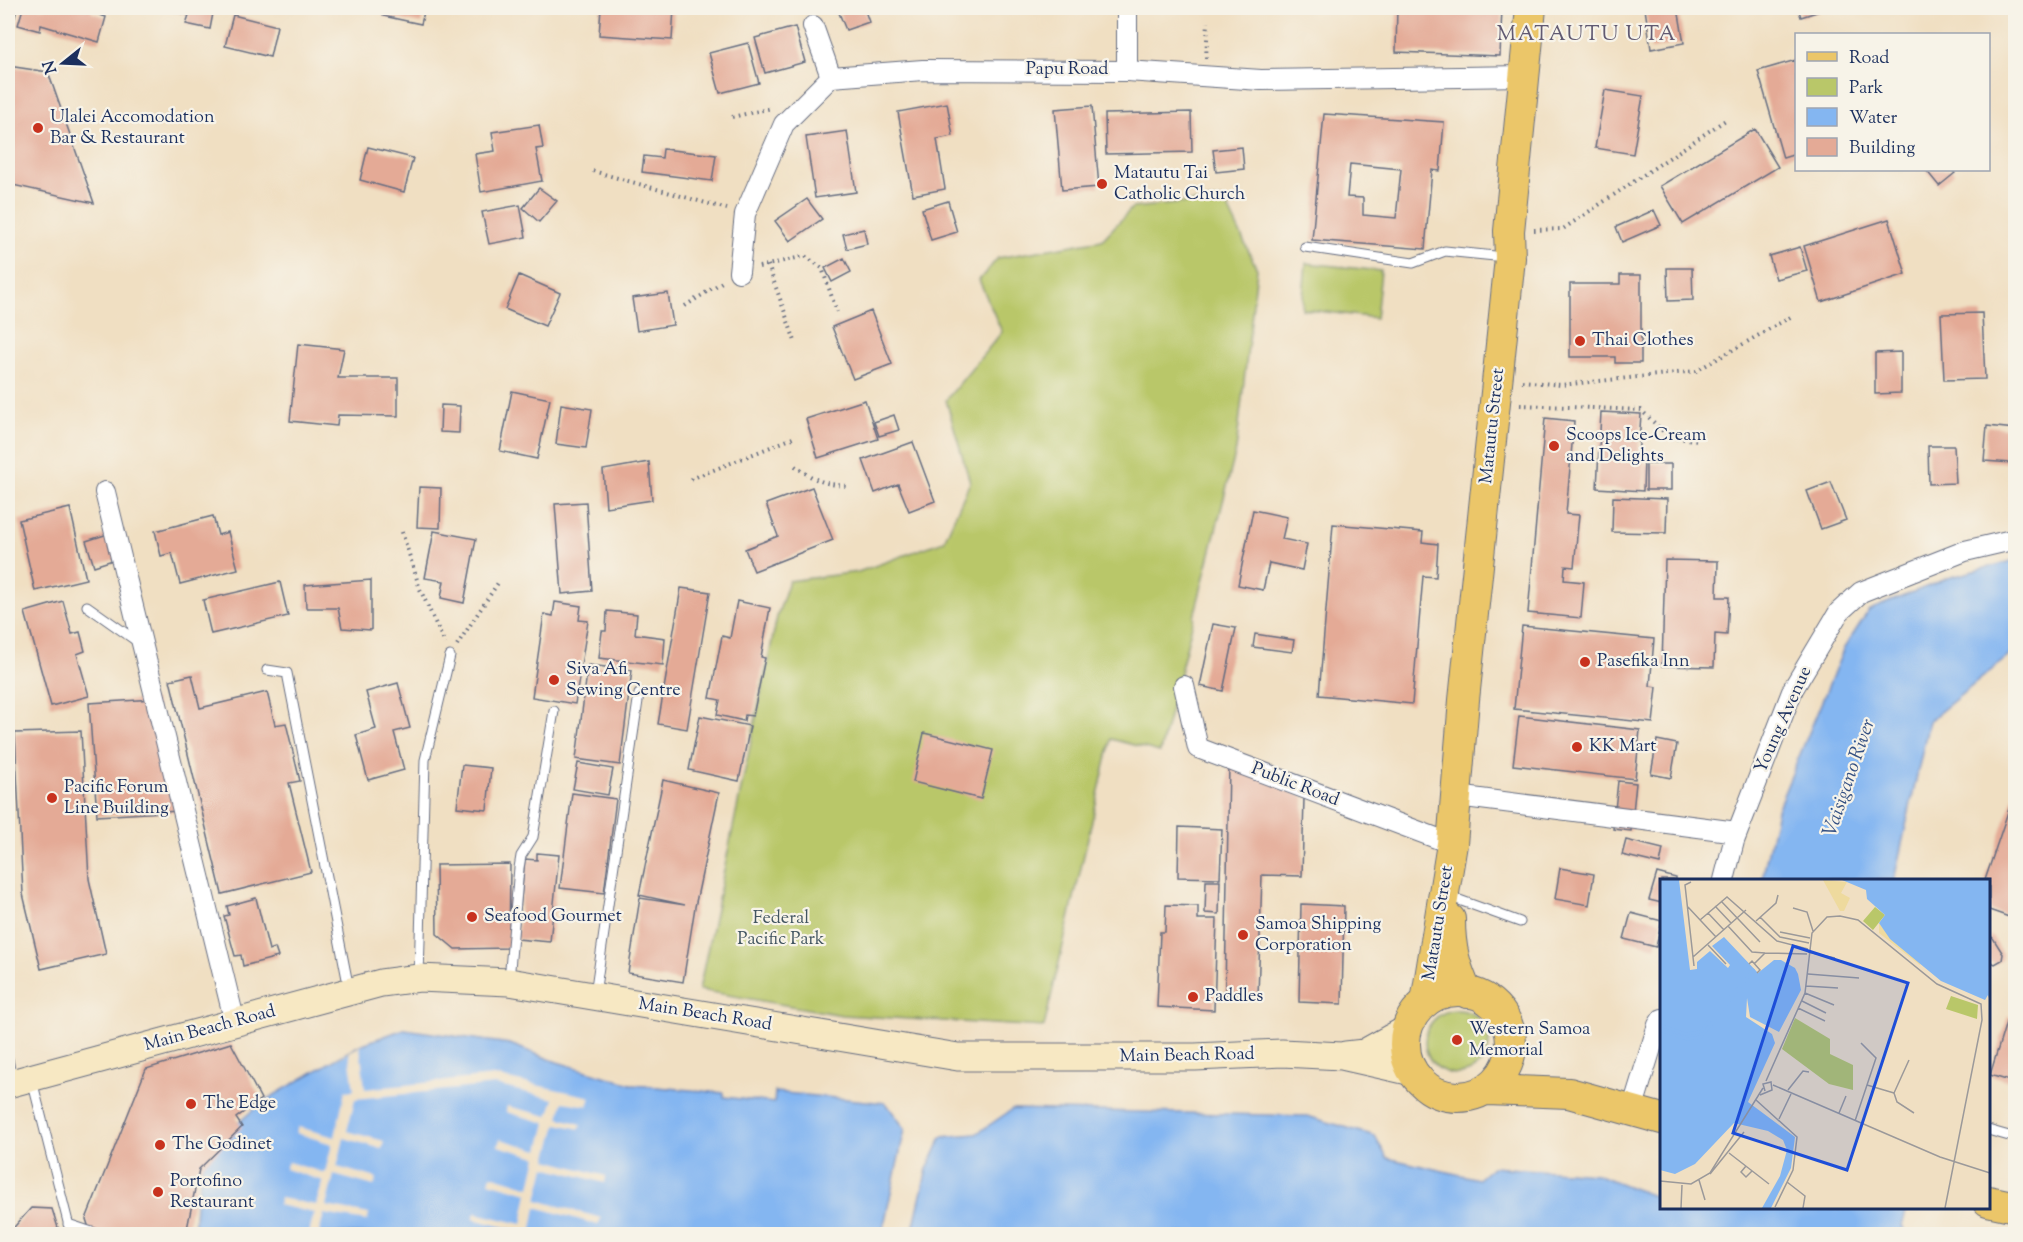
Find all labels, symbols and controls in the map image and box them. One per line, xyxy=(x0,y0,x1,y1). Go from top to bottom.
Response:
district label: MATAUTU UTA xyxy=(1497,20,1677,50)
north arrow xyxy=(33,33,93,93)
legend xyxy=(1795,33,1990,171)
text: Road xyxy=(1849,46,1889,72)
text: N xyxy=(38,57,64,76)
street label: Papu Road xyxy=(1026,57,1108,83)
text: Park xyxy=(1849,76,1884,102)
place label: Ulalei Accomodation Bar & Restaurant xyxy=(50,105,215,152)
text: Water xyxy=(1849,106,1898,132)
marker: Ulalei Accomodation Bar & Restaurant xyxy=(31,121,45,135)
text: Building xyxy=(1849,136,1915,162)
place label: Matautu Tai Catholic Church xyxy=(1114,161,1246,208)
marker: Matautu Tai Catholic Church xyxy=(1095,177,1109,191)
place label: Thai Clothes xyxy=(1592,328,1694,354)
marker: Thai Clothes xyxy=(1573,334,1587,348)
street label: Matautu Street xyxy=(1474,367,1512,485)
place label: Scoops Ice-Cream and Delights xyxy=(1566,423,1707,470)
marker: Scoops Ice-Cream and Delights xyxy=(1547,439,1561,453)
place label: Pasefika Inn xyxy=(1597,649,1690,675)
marker: Pasefika Inn xyxy=(1578,655,1592,669)
place label: Siva Afi Sewing Centre xyxy=(566,657,681,704)
street label: Young Avenue xyxy=(1749,662,1819,778)
marker: Siva Afi Sewing Centre xyxy=(547,673,561,687)
water label: Vaisigano River xyxy=(1816,715,1884,841)
place label: KK Mart xyxy=(1589,734,1656,760)
marker: KK Mart xyxy=(1570,740,1584,754)
street label: Public Road xyxy=(1247,756,1343,814)
place label: Pacific Forum Line Building xyxy=(64,775,169,822)
marker: Pacific Forum Line Building xyxy=(45,791,59,805)
street label: Matautu Street xyxy=(1417,864,1461,982)
inset map xyxy=(1660,879,1990,1209)
place label: Seafood Gourmet xyxy=(484,904,622,930)
park label: Federal Pacific Park xyxy=(737,906,825,953)
marker: Seafood Gourmet xyxy=(465,910,479,924)
place label: Samoa Shipping Corporation xyxy=(1255,912,1381,959)
marker: Samoa Shipping Corporation xyxy=(1236,928,1250,942)
place label: Paddles xyxy=(1205,984,1263,1010)
marker: Paddles xyxy=(1186,990,1200,1004)
street label: Main Beach Road xyxy=(636,992,774,1038)
street label: Main Beach Road xyxy=(141,999,279,1059)
place label: Western Samoa Memorial xyxy=(1469,1017,1590,1064)
marker: Western Samoa Memorial xyxy=(1450,1033,1464,1047)
street label: Main Beach Road xyxy=(1119,1042,1255,1070)
place label: The Edge xyxy=(203,1091,276,1117)
marker: The Edge xyxy=(184,1097,198,1111)
place label: The Godinet xyxy=(172,1132,272,1158)
marker: The Godinet xyxy=(153,1138,167,1152)
place label: Portofino Restaurant xyxy=(170,1169,254,1216)
marker: Portofino Restaurant xyxy=(151,1185,165,1199)

